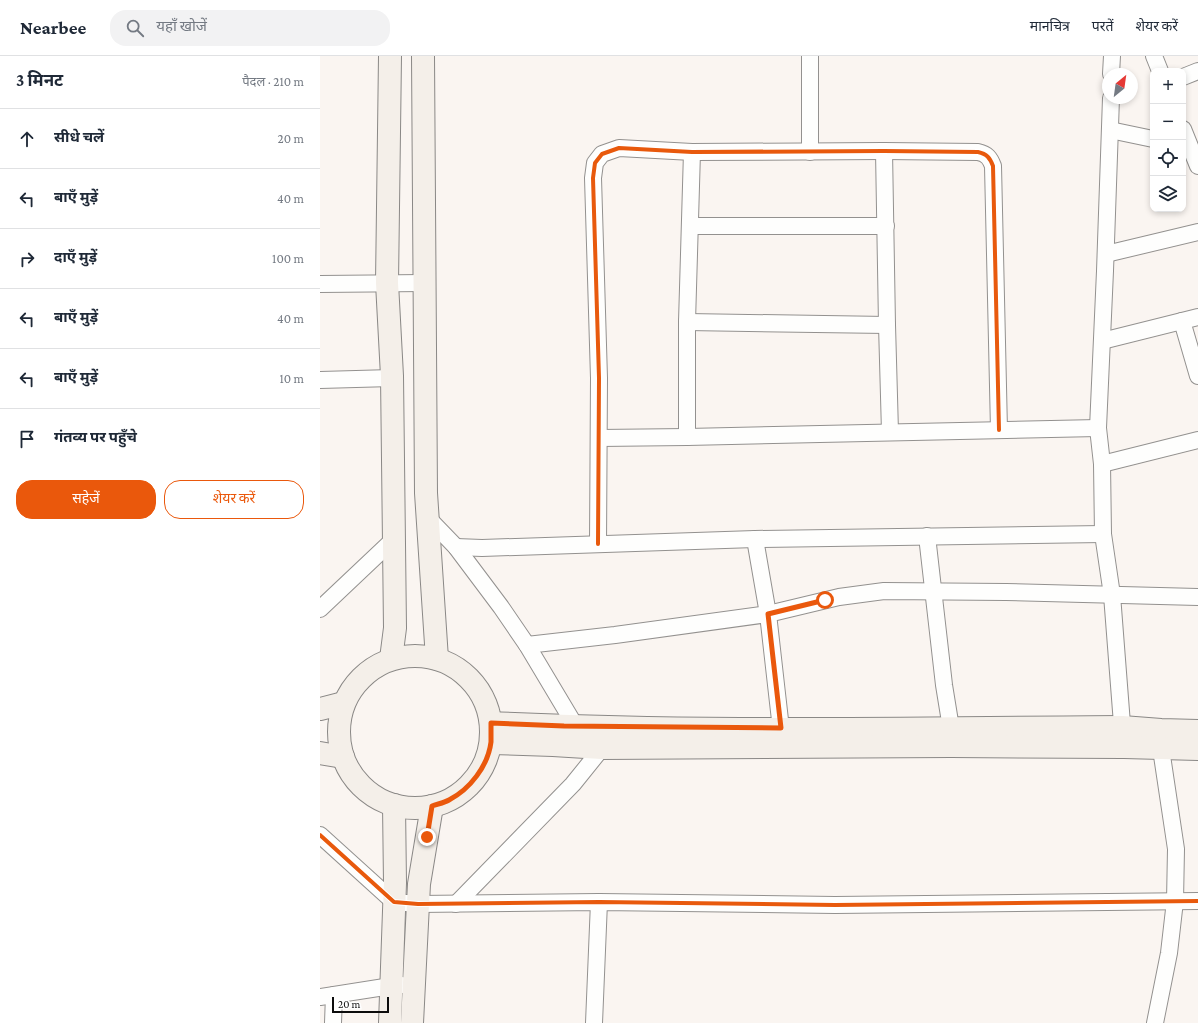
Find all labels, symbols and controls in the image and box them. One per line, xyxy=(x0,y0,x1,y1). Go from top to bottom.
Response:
search box xyxy=(110,10,390,46)
text: Nearbee xyxy=(20,17,86,38)
icon: search xyxy=(124,17,146,39)
text: यहाँ खोजें xyxy=(156,18,207,34)
text: मानचित्र xyxy=(1030,18,1070,34)
text: परतें xyxy=(1092,18,1114,34)
text: शेयर करें xyxy=(1136,18,1178,34)
north arrow xyxy=(1102,68,1138,104)
map controls xyxy=(1150,68,1186,212)
button: + xyxy=(1150,68,1186,104)
text: 3 मिनट xyxy=(16,71,63,90)
text: पैदल · 210 m xyxy=(242,74,304,89)
button: − xyxy=(1150,104,1186,140)
icon: ahead xyxy=(16,128,38,150)
text: सीधे चलें xyxy=(54,129,104,145)
text: 20 m xyxy=(278,131,304,146)
button: locate xyxy=(1150,140,1186,176)
button: layers xyxy=(1150,176,1186,212)
icon: left xyxy=(16,188,38,210)
text: बाएँ मुड़ें xyxy=(54,189,98,205)
text: 40 m xyxy=(277,191,304,206)
icon: right xyxy=(16,248,38,270)
text: दाएँ मुड़ें xyxy=(54,249,97,265)
text: 100 m xyxy=(272,251,304,266)
icon: left xyxy=(16,308,38,330)
text: बाएँ मुड़ें xyxy=(54,309,98,325)
text: 40 m xyxy=(277,311,304,326)
icon: left xyxy=(16,368,38,390)
text: बाएँ मुड़ें xyxy=(54,369,98,385)
text: 10 m xyxy=(279,371,304,386)
icon: arrive xyxy=(16,428,38,450)
text: गंतव्य पर पहुँचे xyxy=(54,429,137,445)
button: सहेजें xyxy=(16,480,156,519)
button: शेयर करें xyxy=(164,480,304,519)
route start xyxy=(816,591,834,609)
route end xyxy=(418,828,436,846)
scale bar xyxy=(332,995,389,1014)
text: 20 m xyxy=(338,998,360,1010)

